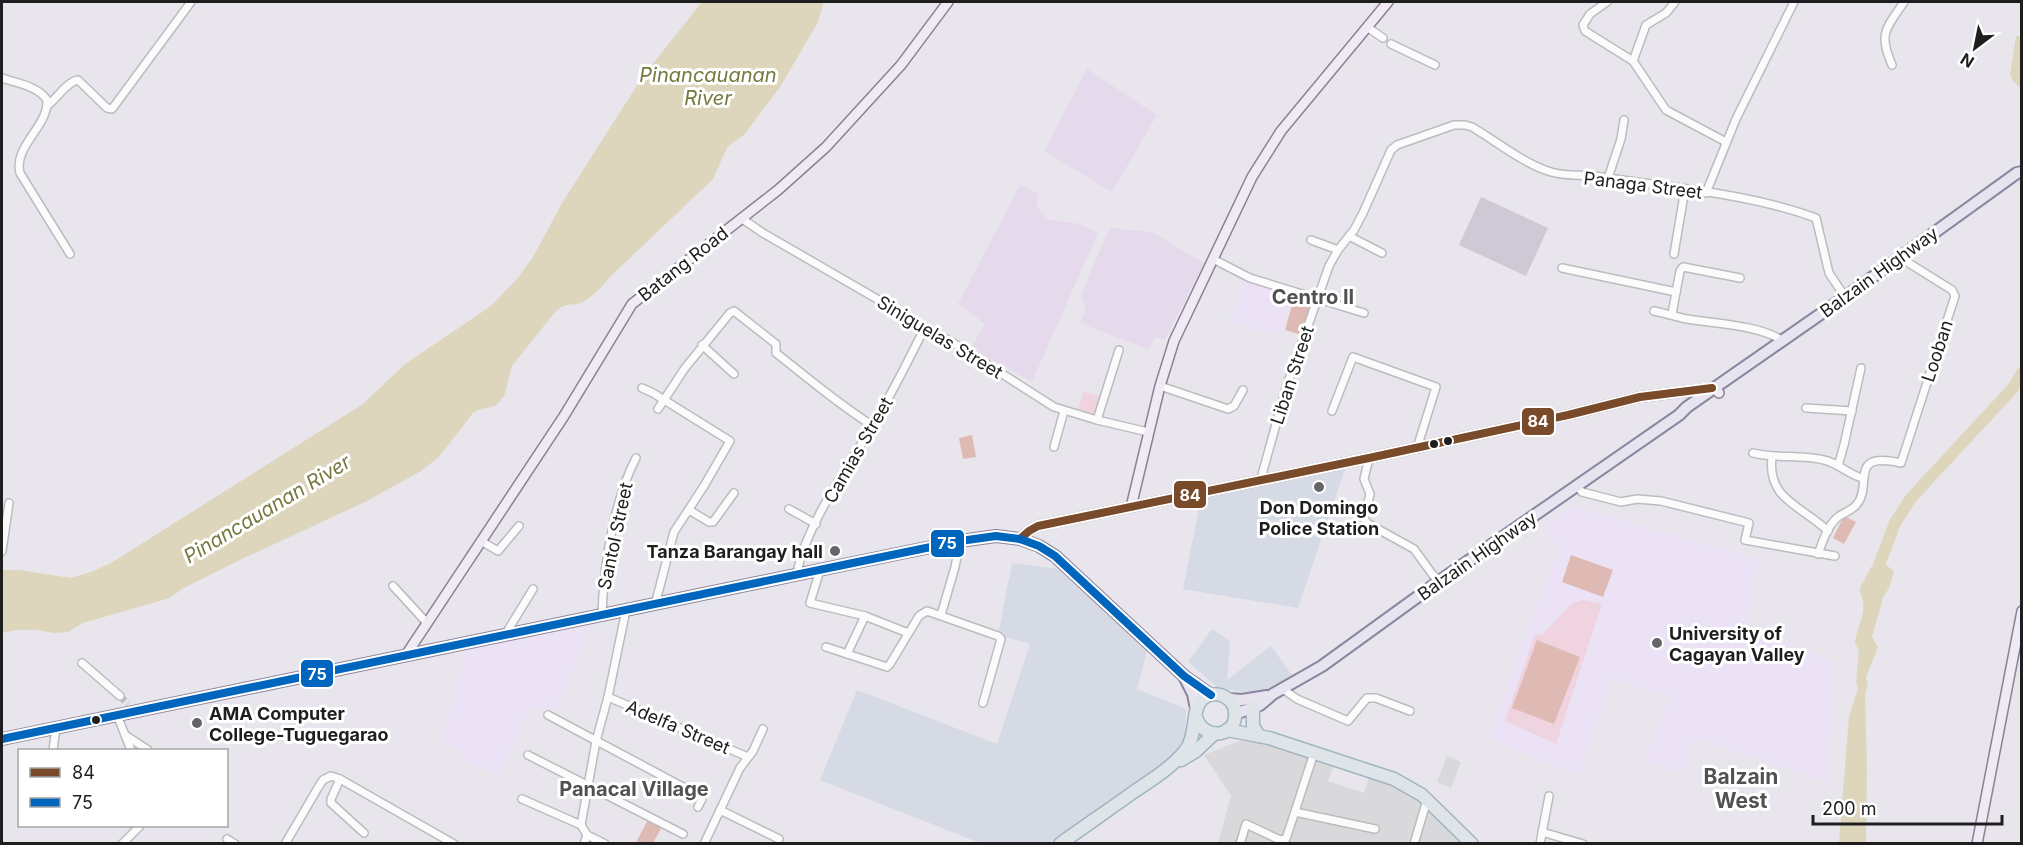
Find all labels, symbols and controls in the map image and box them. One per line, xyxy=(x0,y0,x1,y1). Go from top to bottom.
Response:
north arrow xyxy=(1945,18,2005,78)
text: N xyxy=(1957,49,1978,72)
water label: Pinancauanan River xyxy=(639,63,777,110)
street label: Panaga Street xyxy=(1582,167,1704,203)
street label: Batang Road xyxy=(634,222,732,306)
street label: Balzain Highway xyxy=(1816,222,1942,322)
district label: Centro II xyxy=(1272,285,1354,309)
street label: Siniguelas Street xyxy=(873,291,1007,383)
street label: Looban xyxy=(1917,317,1957,385)
street label: Liban Street xyxy=(1266,323,1318,427)
street label: Camias Street xyxy=(819,393,897,507)
line badge: 84 xyxy=(1521,407,1555,436)
text: 84 xyxy=(1527,411,1549,431)
unlabelled marker xyxy=(1442,435,1454,447)
unlabelled marker xyxy=(1428,438,1440,450)
water label: Pinancauanan River xyxy=(179,449,355,568)
street label: Santol Street xyxy=(593,480,637,591)
line badge: 84 xyxy=(1173,480,1207,509)
marker: Don Domingo Police Station xyxy=(1312,480,1326,494)
text: 84 xyxy=(1179,485,1201,505)
place label: Don Domingo Police Station xyxy=(1259,497,1379,539)
street label: Balzain Highway xyxy=(1413,507,1541,605)
line badge: 75 xyxy=(930,529,965,558)
text: 75 xyxy=(937,533,957,553)
place label: Tanza Barangay hall xyxy=(646,541,823,562)
marker: Tanza Barangay hall xyxy=(828,544,842,558)
place label: University of Cagayan Valley xyxy=(1669,623,1805,665)
marker: University of Cagayan Valley xyxy=(1650,636,1664,650)
line badge: 75 xyxy=(300,659,334,688)
text: 75 xyxy=(307,664,327,684)
street label: Adelfa Street xyxy=(623,696,733,758)
place label: AMA Computer College-Tuguegarao xyxy=(209,703,389,745)
unlabelled marker xyxy=(90,714,102,726)
marker: AMA Computer College-Tuguegarao xyxy=(190,716,204,730)
legend xyxy=(18,749,228,827)
text: 84 xyxy=(72,762,95,783)
district label: Balzain West xyxy=(1704,764,1778,813)
district label: Panacal Village xyxy=(559,777,709,801)
scale bar xyxy=(1813,788,2002,826)
text: 75 xyxy=(72,792,93,813)
text: 200 m xyxy=(1822,798,1877,819)

